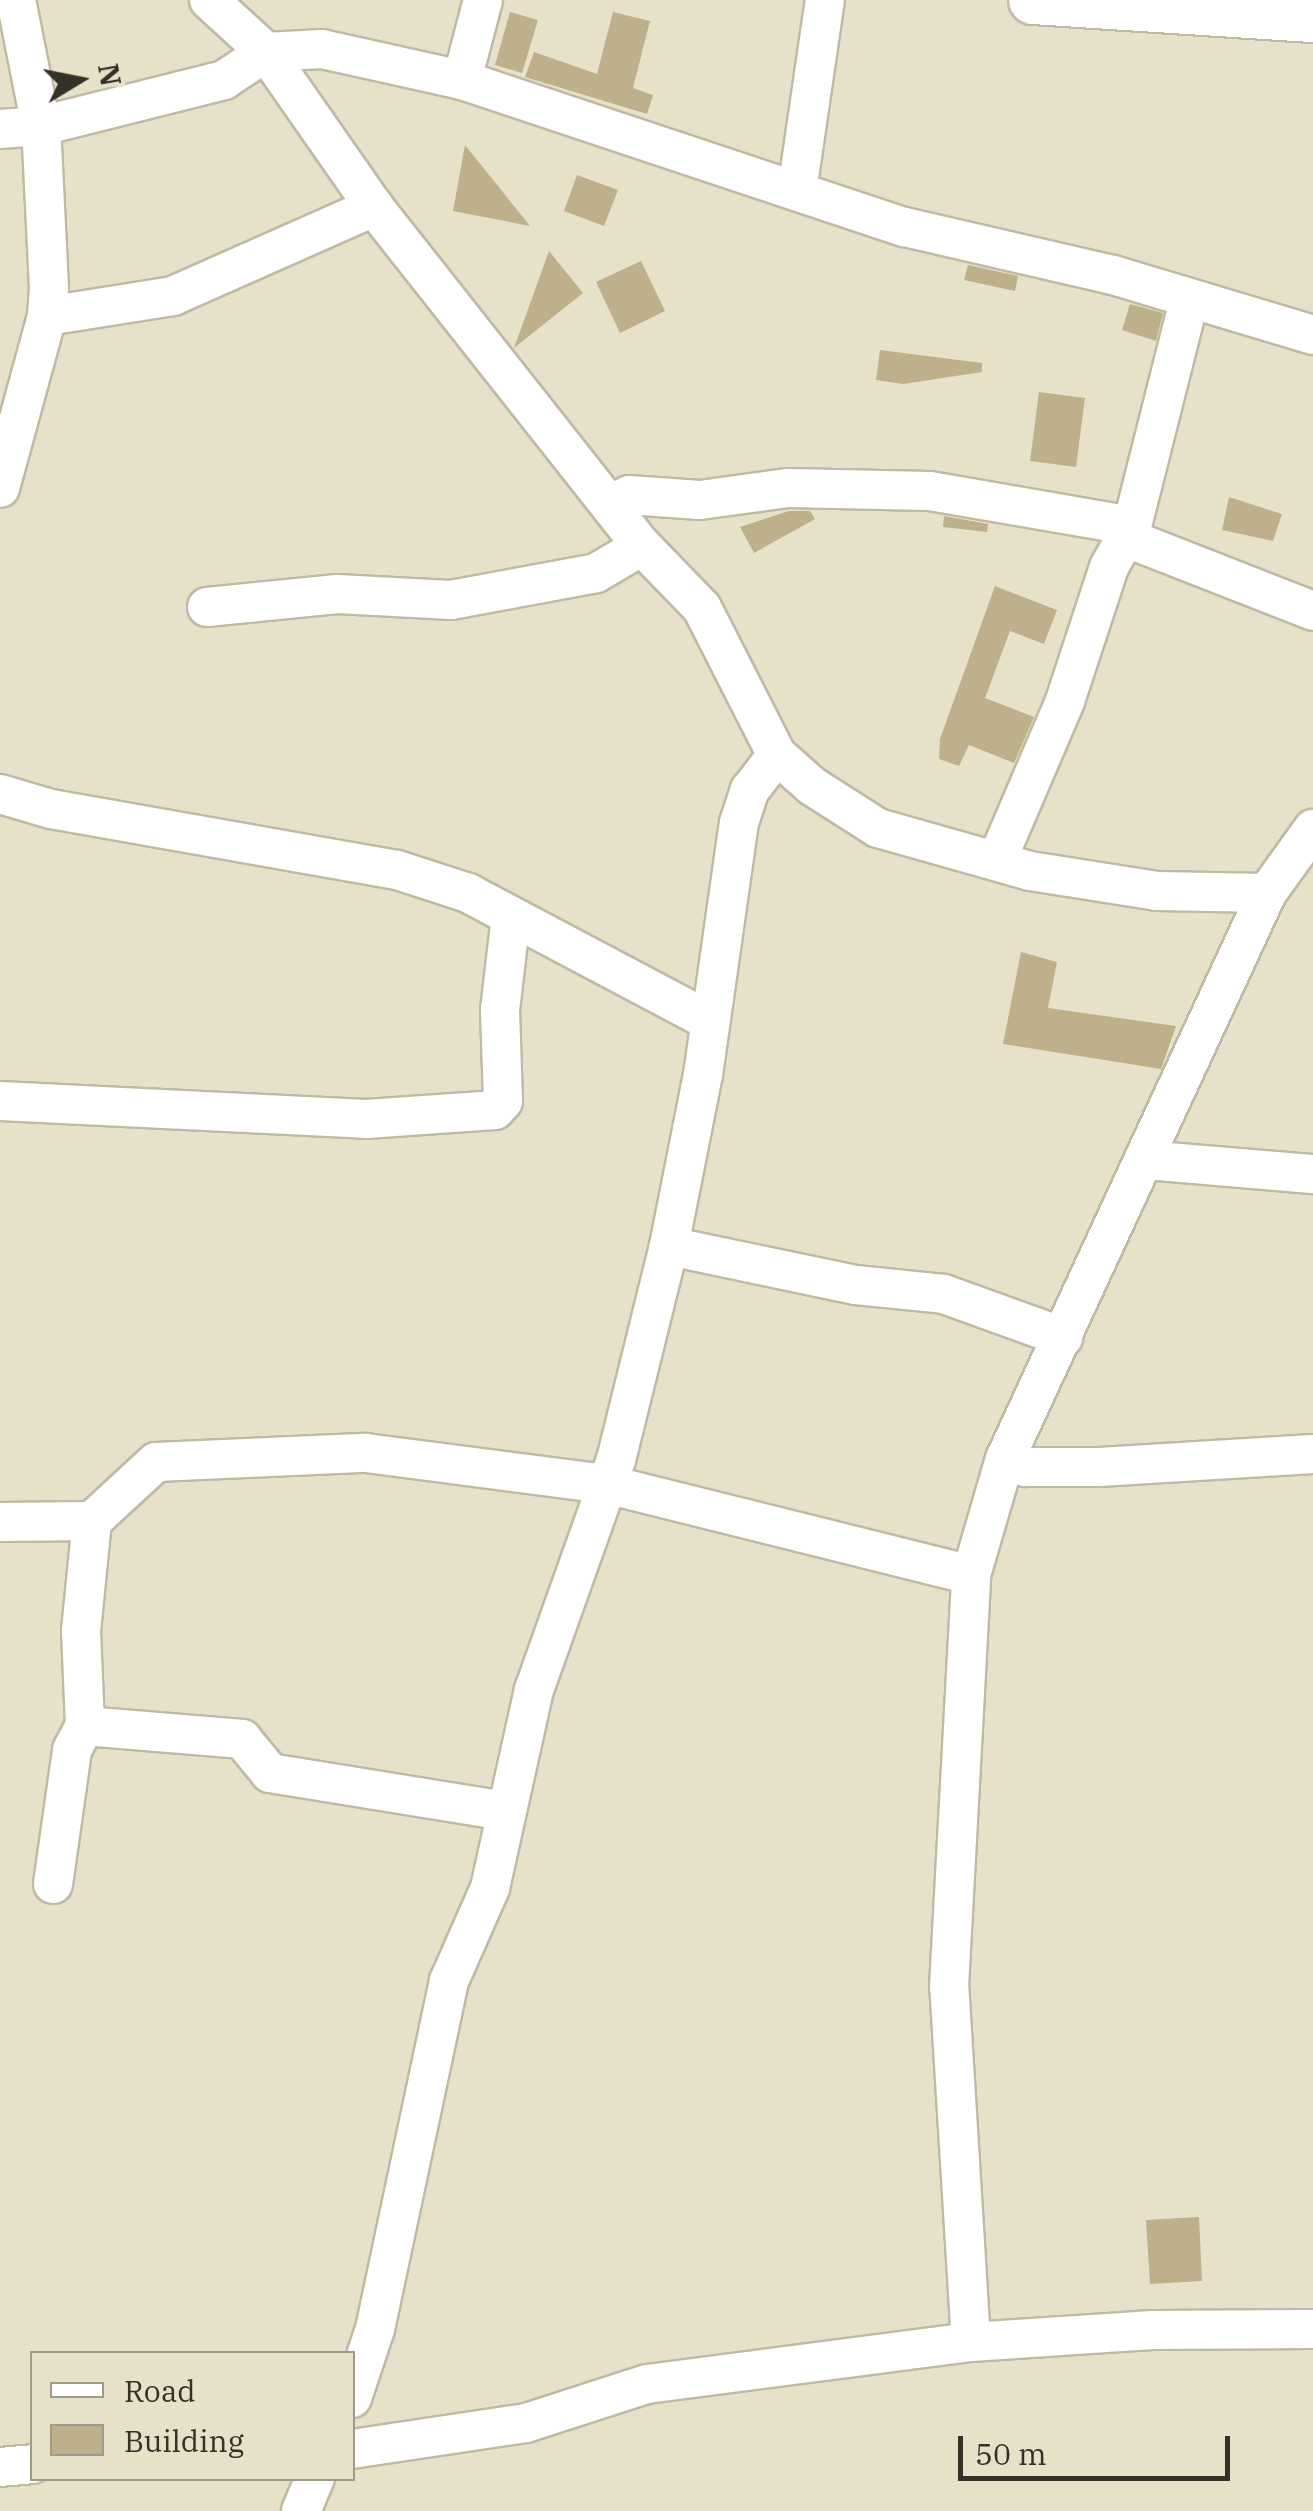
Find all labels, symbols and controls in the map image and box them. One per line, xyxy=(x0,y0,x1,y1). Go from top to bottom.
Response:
north arrow xyxy=(30,30,130,130)
text: N xyxy=(90,61,130,89)
legend xyxy=(30,2351,355,2481)
text: Road xyxy=(124,2371,196,2410)
scale bar xyxy=(963,2416,1236,2478)
text: Building xyxy=(124,2421,244,2460)
text: 50 m xyxy=(975,2434,1047,2473)

